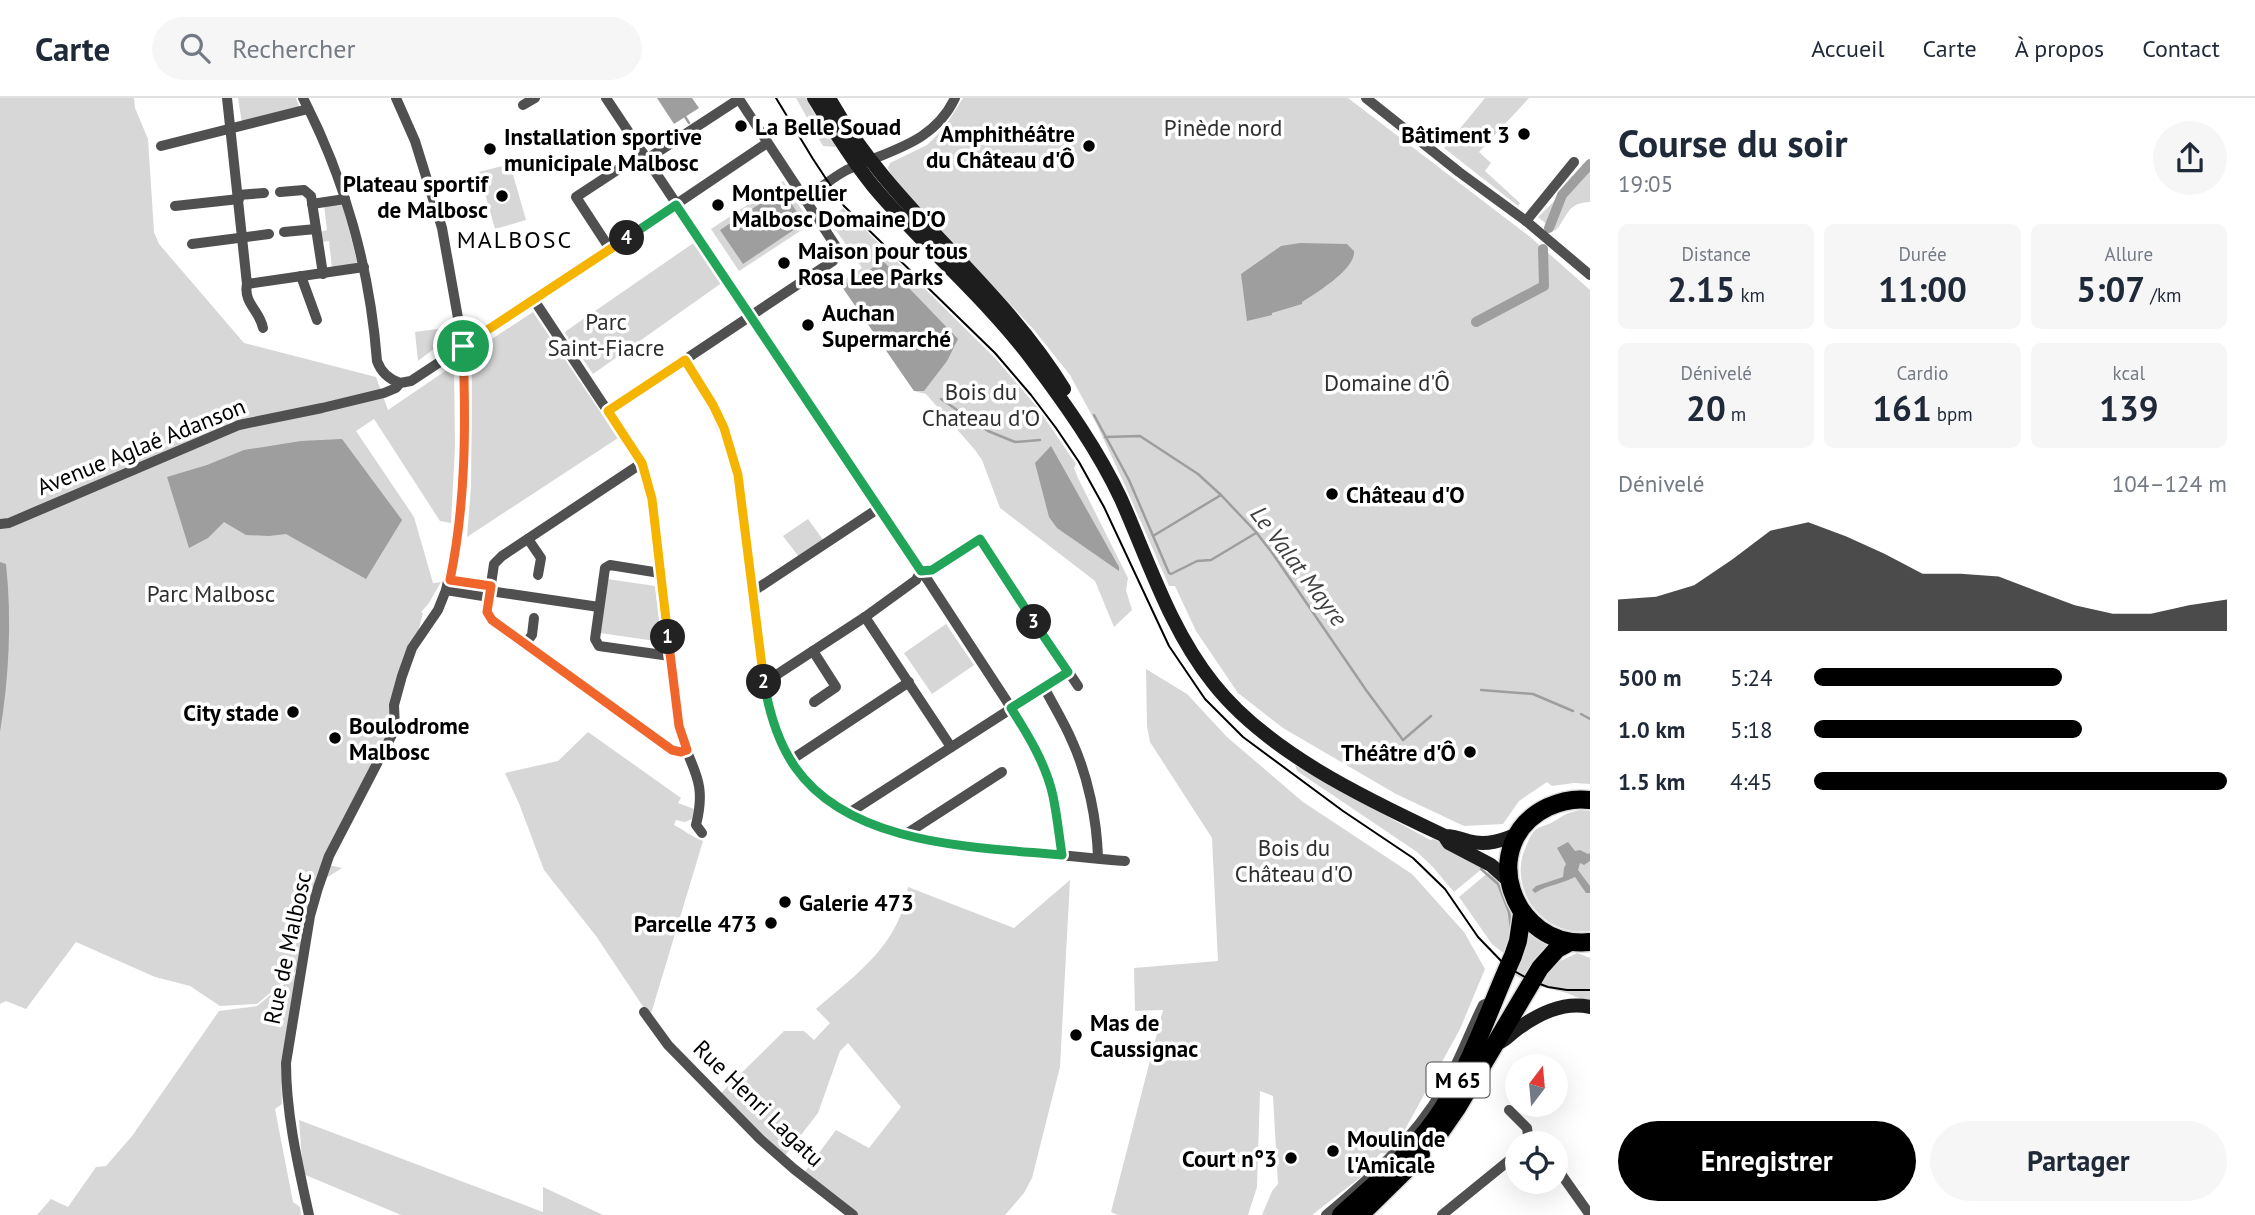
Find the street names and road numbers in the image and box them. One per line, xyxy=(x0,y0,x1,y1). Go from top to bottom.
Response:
street label: Avenue Aglaé Adanson xyxy=(32,391,250,501)
street label: Rue de Malbosc xyxy=(257,869,317,1027)
street label: Rue Henri Lagatu xyxy=(688,1033,830,1173)
road number: M 65 xyxy=(1426,1062,1490,1098)

